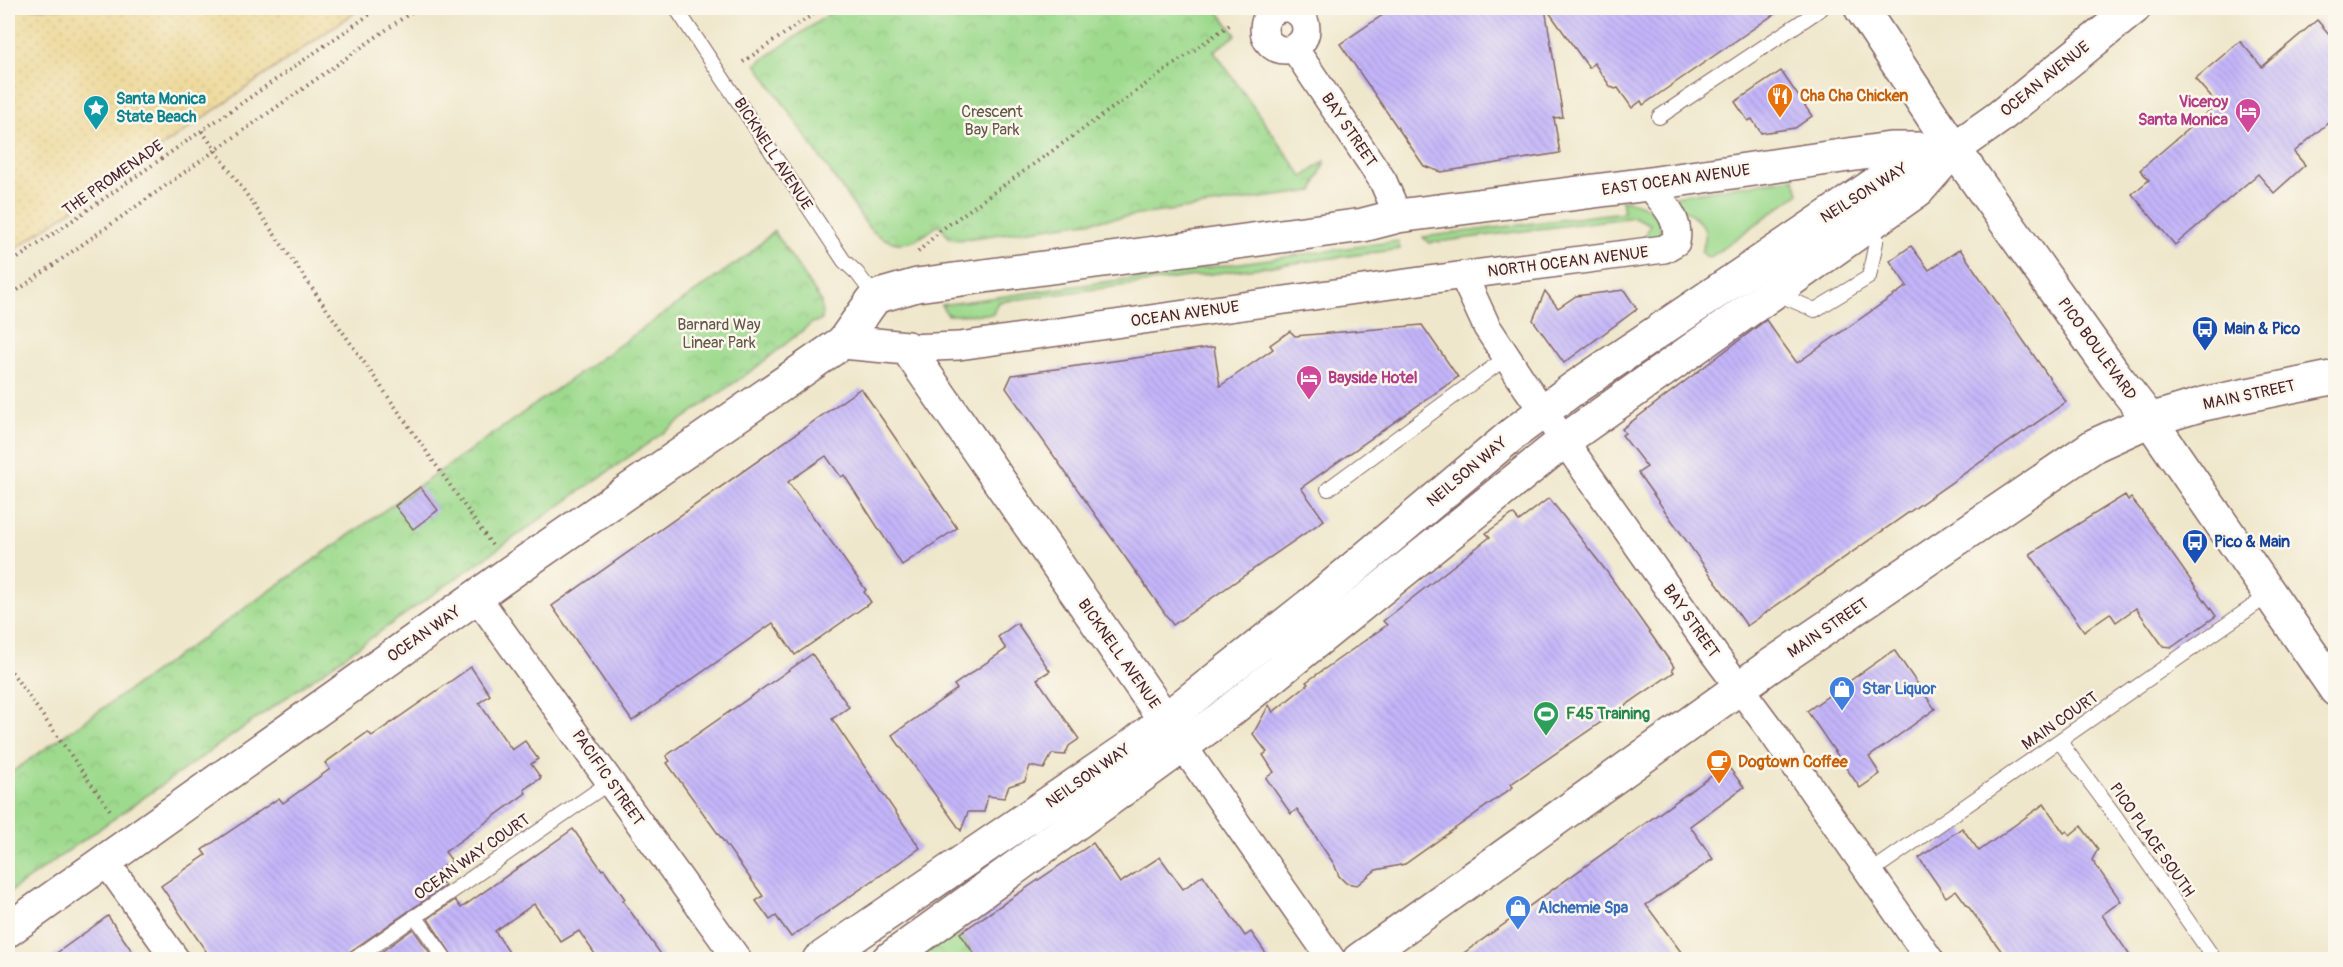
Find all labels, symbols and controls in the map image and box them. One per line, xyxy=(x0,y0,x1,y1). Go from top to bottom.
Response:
street label: OCEAN AVENUE xyxy=(1996,37,2094,121)
restaurant icon: Cha Cha Chicken xyxy=(1765,81,1795,119)
place label: Cha Cha Chicken xyxy=(1800,86,1908,106)
place label: Santa Monica State Beach xyxy=(116,89,207,127)
street label: BAY STREET xyxy=(1317,89,1381,171)
place label: Viceroy Santa Monica xyxy=(2138,92,2229,130)
place icon: Santa Monica State Beach xyxy=(81,93,111,131)
street label: BICKNELL AVENUE xyxy=(729,94,817,214)
hotel icon: Viceroy Santa Monica xyxy=(2233,96,2263,134)
park label: Crescent Bay Park xyxy=(961,102,1023,140)
street label: THE PROMENADE xyxy=(59,136,167,220)
street label: NEILSON WAY xyxy=(1817,158,1911,228)
street label: EAST OCEAN AVENUE xyxy=(1601,160,1751,200)
street label: NORTH OCEAN AVENUE xyxy=(1486,242,1650,282)
street label: PICO BOULEVARD xyxy=(2053,294,2141,404)
street label: OCEAN AVENUE xyxy=(1129,296,1241,332)
bus stop icon: Main & Pico xyxy=(2190,314,2220,352)
park label: Barnard Way Linear Park xyxy=(677,315,761,353)
place label: Main & Pico xyxy=(2224,319,2300,339)
hotel icon: Bayside Hotel xyxy=(1294,363,1324,401)
place label: Bayside Hotel xyxy=(1328,368,1418,388)
street label: MAIN STREET xyxy=(2201,375,2297,415)
street label: NEILSON WAY xyxy=(1423,433,1511,511)
bus stop icon: Pico & Main xyxy=(2180,527,2210,565)
place label: Pico & Main xyxy=(2214,532,2290,552)
street label: BAY STREET xyxy=(1658,580,1724,662)
street label: MAIN STREET xyxy=(1784,593,1873,662)
street label: BICKNELL AVENUE xyxy=(1074,595,1164,713)
street label: OCEAN WAY xyxy=(383,601,465,667)
shop icon: Star Liquor xyxy=(1827,674,1857,712)
place label: Star Liquor xyxy=(1862,679,1936,699)
street label: MAIN COURT xyxy=(2018,687,2102,755)
sports icon: F45 Training xyxy=(1531,699,1561,737)
place label: F45 Training xyxy=(1566,704,1650,724)
street label: PACIFIC STREET xyxy=(568,726,648,830)
street label: NEILSON WAY xyxy=(1042,739,1134,813)
cafe icon: Dogtown Coffee xyxy=(1704,747,1734,785)
place label: Dogtown Coffee xyxy=(1738,752,1849,772)
street label: PICO PLACE SOUTH xyxy=(2105,779,2199,901)
street label: OCEAN WAY COURT xyxy=(410,809,534,904)
shop icon: Alchemie Spa xyxy=(1503,893,1533,931)
place label: Alchemie Spa xyxy=(1538,898,1629,918)

